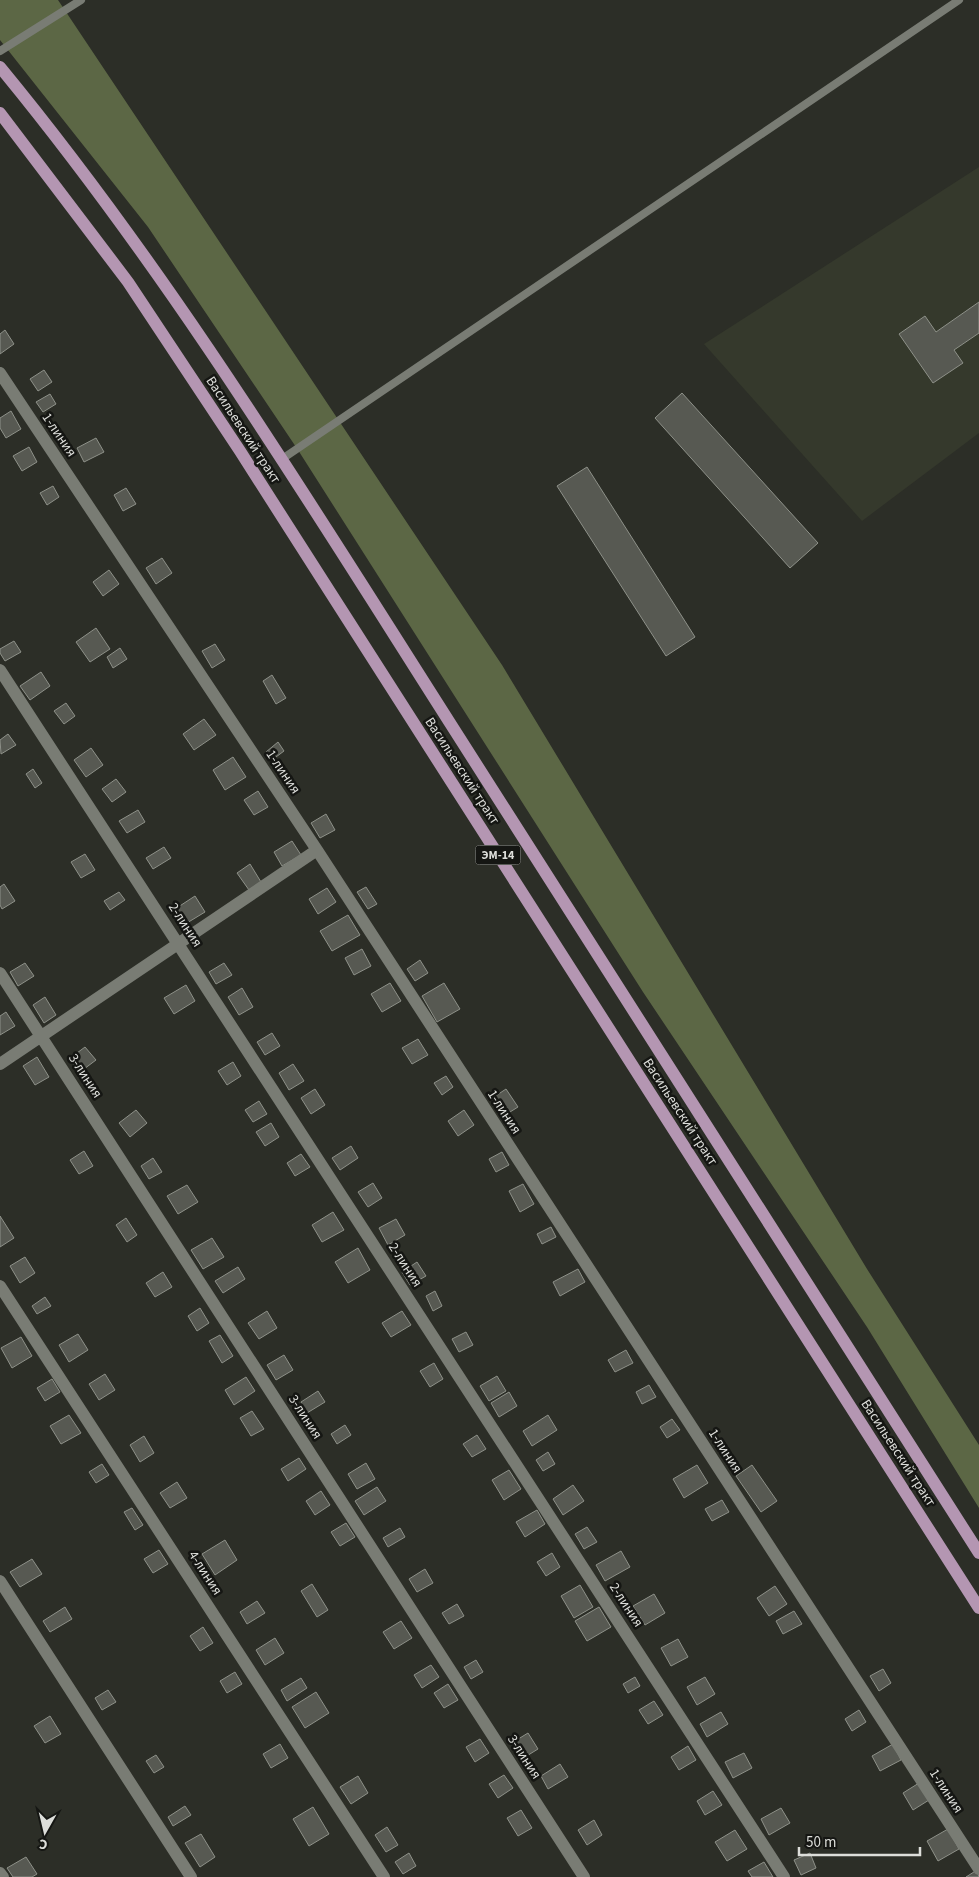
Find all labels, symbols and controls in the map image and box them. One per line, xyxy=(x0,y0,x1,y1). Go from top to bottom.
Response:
street label: Васильевский тракт xyxy=(201,373,285,488)
street label: 1-линия xyxy=(37,409,81,461)
street label: Васильевский тракт xyxy=(420,714,504,829)
street label: 1-линия xyxy=(261,746,305,798)
road number: ЭМ-14 xyxy=(476,846,520,864)
street label: 2-линия xyxy=(163,899,207,951)
street label: 3-линия xyxy=(63,1050,107,1102)
street label: Васильевский тракт xyxy=(638,1055,722,1170)
street label: 1-линия xyxy=(482,1086,526,1138)
street label: 2-линия xyxy=(383,1239,427,1291)
street label: 3-линия xyxy=(283,1391,327,1443)
street label: Васильевский тракт xyxy=(856,1396,940,1511)
street label: 1-линия xyxy=(703,1425,747,1477)
street label: 4-линия xyxy=(183,1547,227,1599)
street label: 2-линия xyxy=(604,1579,648,1631)
street label: 3-линия xyxy=(502,1731,546,1783)
street label: 1-линия xyxy=(924,1765,968,1817)
north arrow xyxy=(20,1807,70,1857)
scale bar xyxy=(799,1824,920,1856)
text: 50 m xyxy=(806,1832,836,1853)
text: С xyxy=(38,1833,49,1854)

